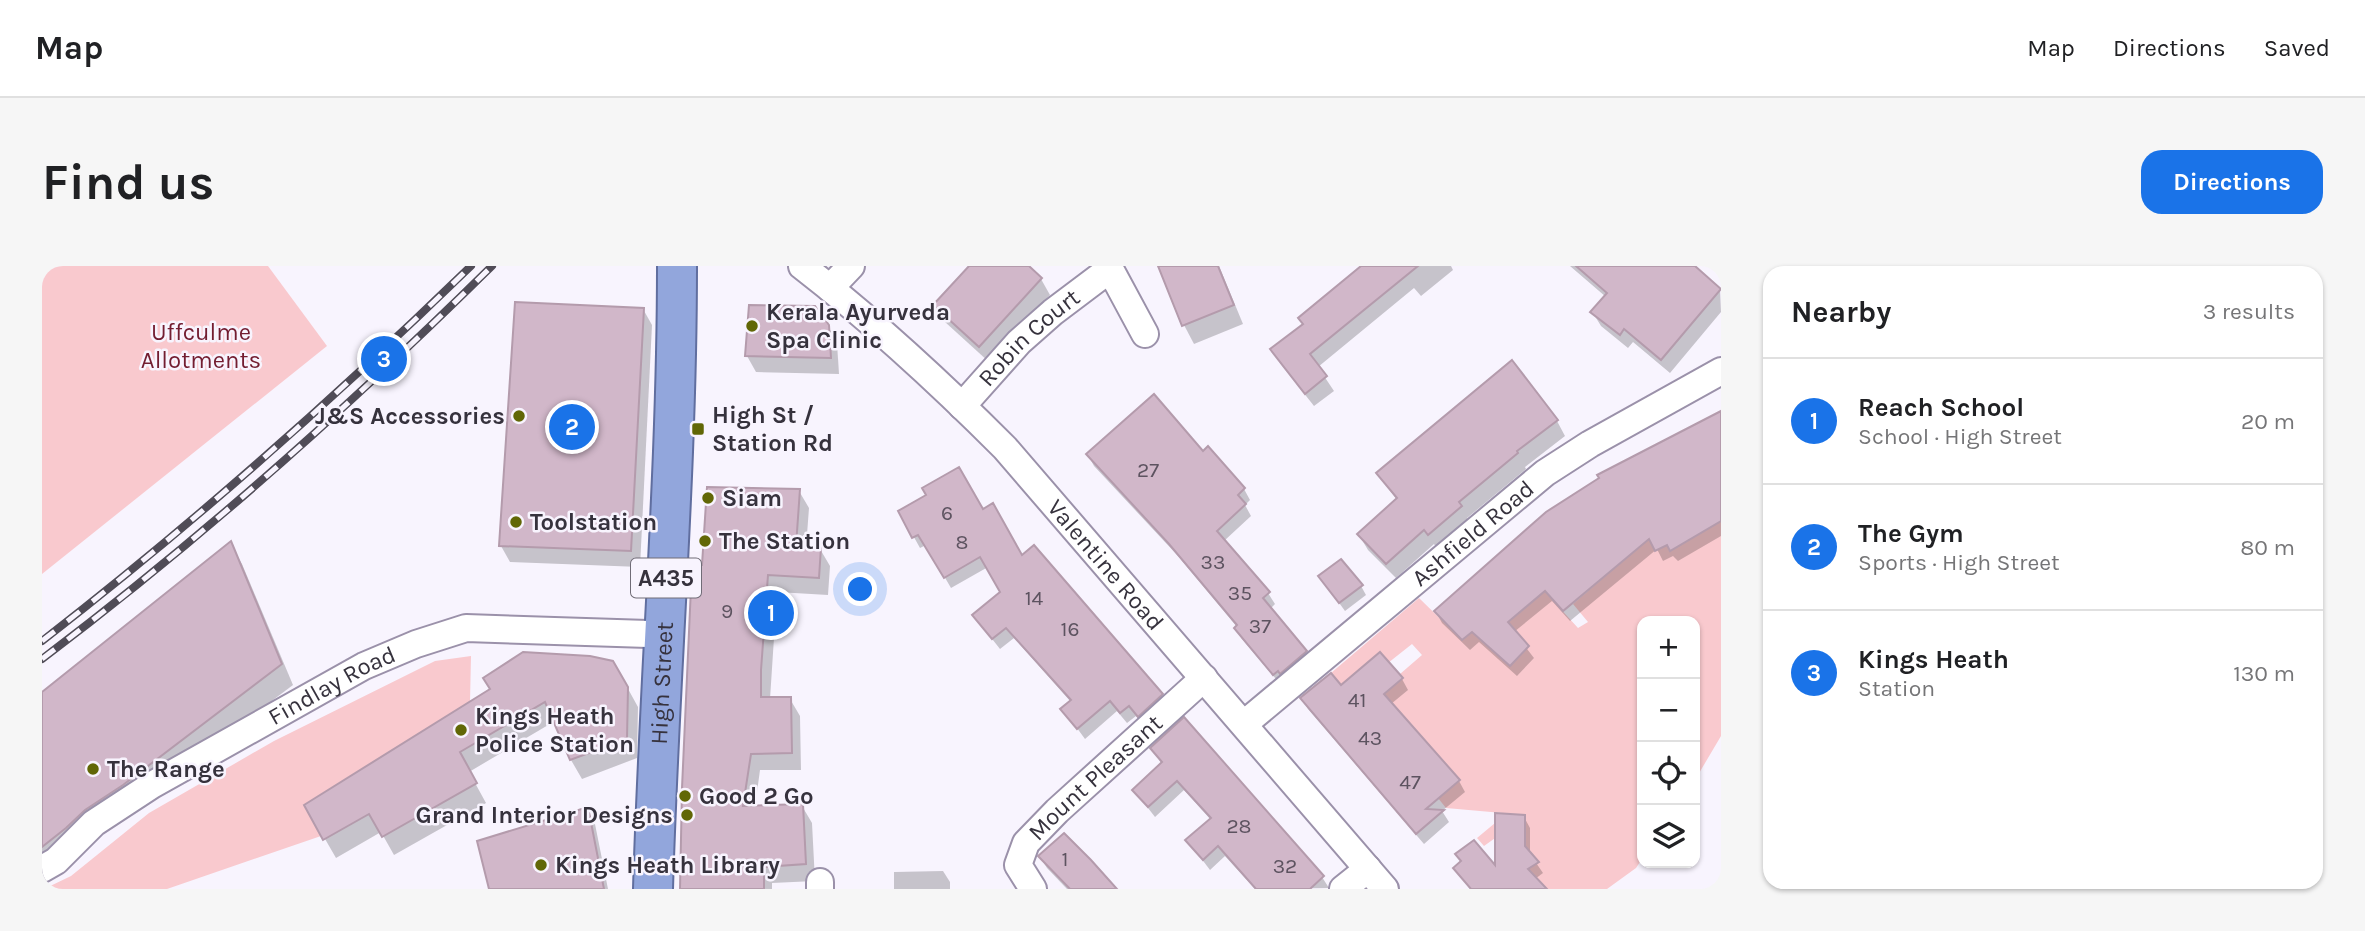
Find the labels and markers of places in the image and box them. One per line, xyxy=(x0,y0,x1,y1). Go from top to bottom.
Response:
place label: Kerala Ayurveda Spa Clinic xyxy=(766,298,950,354)
marker: Kerala Ayurveda Spa Clinic xyxy=(744,318,760,334)
pin: 3 xyxy=(361,333,407,385)
pin: 2 xyxy=(549,401,595,453)
place label: High St / Station Rd xyxy=(712,401,833,457)
place label: J&S Accessories xyxy=(315,402,505,430)
marker: J&S Accessories xyxy=(511,408,527,424)
marker: High St / Station Rd xyxy=(690,421,706,437)
place label: Siam xyxy=(722,484,782,512)
marker: Siam xyxy=(700,490,716,506)
place label: Toolstation xyxy=(530,508,657,536)
marker: Toolstation xyxy=(508,514,524,530)
place label: The Station xyxy=(719,527,850,555)
marker: The Station xyxy=(697,533,713,549)
pin: 1 xyxy=(748,587,794,639)
place label: Kings Heath Police Station xyxy=(475,702,634,758)
marker: Kings Heath Police Station xyxy=(453,722,469,738)
place label: The Range xyxy=(107,755,225,783)
marker: The Range xyxy=(85,761,101,777)
place label: Good 2 Go xyxy=(699,782,814,810)
marker: Good 2 Go xyxy=(677,788,693,804)
place label: Grand Interior Designs xyxy=(415,801,673,829)
marker: Grand Interior Designs xyxy=(679,807,695,823)
place label: Kings Heath Library xyxy=(555,851,780,879)
marker: Kings Heath Library xyxy=(533,857,549,873)

